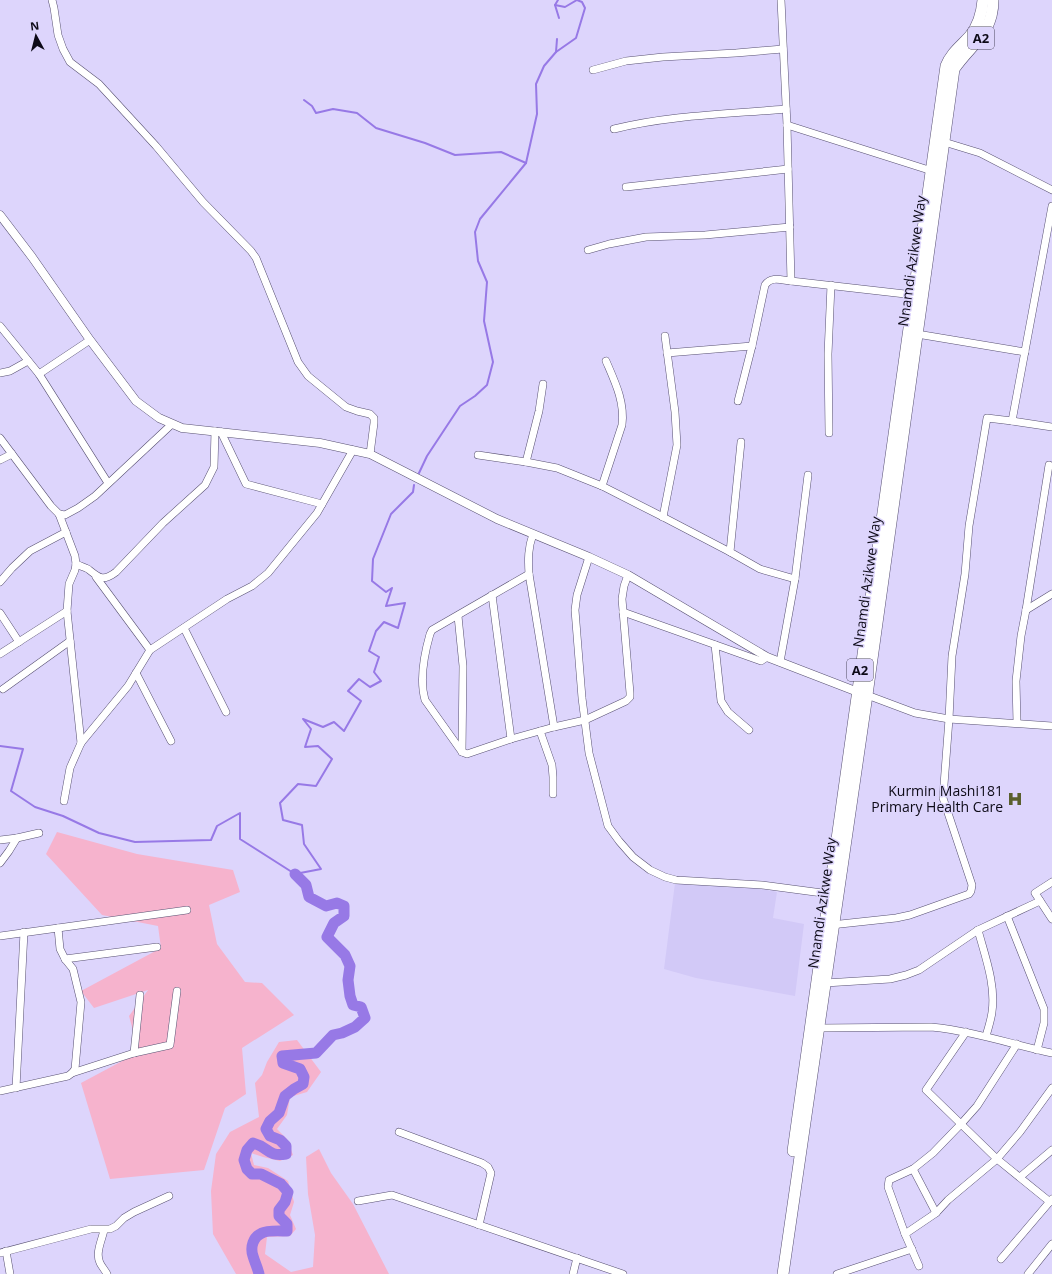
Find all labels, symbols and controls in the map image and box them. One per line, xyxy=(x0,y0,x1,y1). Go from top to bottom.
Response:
north arrow xyxy=(16,16,56,56)
text: N xyxy=(29,18,40,34)
road number: A2 xyxy=(968,27,994,49)
street label: Nnamdi Azikwe Way xyxy=(893,193,930,328)
street label: Nnamdi Azikwe Way xyxy=(848,514,885,649)
road number: A2 xyxy=(847,659,873,681)
place label: Kurmin Mashi181 Primary Health Care xyxy=(871,781,1003,816)
hospital icon: Kurmin Mashi181 Primary Health Care xyxy=(1006,790,1024,808)
street label: Nnamdi Azikwe Way xyxy=(803,835,840,970)

